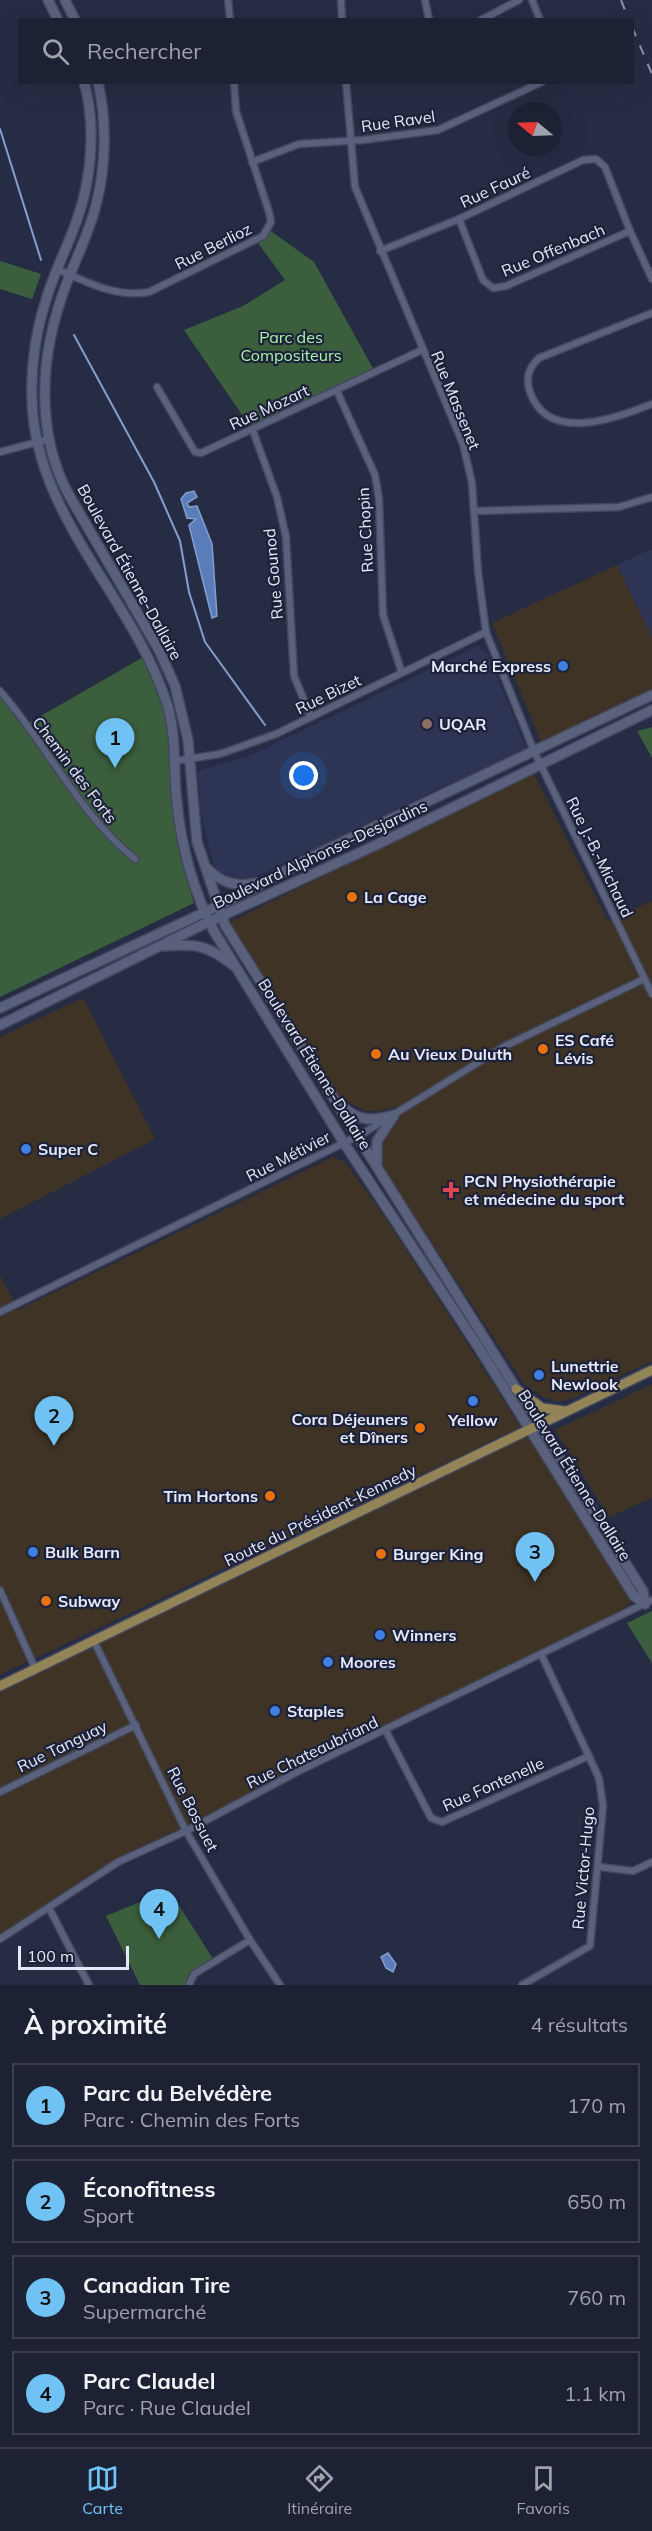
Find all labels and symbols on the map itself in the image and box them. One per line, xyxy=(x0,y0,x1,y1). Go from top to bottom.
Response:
north arrow xyxy=(508,102,562,156)
street label: Rue Ravel xyxy=(360,106,436,136)
street label: Rue Fauré xyxy=(457,162,533,212)
street label: Rue Berlioz xyxy=(171,218,255,274)
street label: Rue Offenbach xyxy=(498,219,608,281)
park label: Parc des Compositeurs xyxy=(240,327,342,365)
street label: Rue Massenet xyxy=(427,348,485,453)
street label: Rue Mozart xyxy=(226,380,312,434)
street label: Boulevard Étienne-Dallaire xyxy=(73,481,187,663)
street label: Rue Chopin xyxy=(353,487,377,573)
street label: Rue Gounod xyxy=(259,528,287,620)
place label: Marché Express xyxy=(431,656,551,676)
marker: Marché Express xyxy=(556,659,570,673)
street label: Rue Bizet xyxy=(292,669,364,718)
street label: Chemin des Forts xyxy=(28,713,122,827)
place label: UQAR xyxy=(439,714,486,734)
marker: UQAR xyxy=(420,717,434,731)
pin: 1 xyxy=(96,718,134,768)
your location xyxy=(289,761,318,790)
street label: Rue J.-B.-Michaud xyxy=(562,793,638,921)
street label: Boulevard Alphonse-Desjardins xyxy=(210,795,430,913)
place label: La Cage xyxy=(364,887,427,907)
marker: La Cage xyxy=(345,890,359,904)
street label: Boulevard Étienne-Dallaire xyxy=(254,975,376,1153)
place label: ES Café Lévis xyxy=(555,1030,614,1068)
marker: ES Café Lévis xyxy=(536,1042,550,1056)
place label: Au Vieux Duluth xyxy=(388,1044,512,1064)
marker: Au Vieux Duluth xyxy=(369,1047,383,1061)
street label: Rue Métivier xyxy=(243,1126,334,1186)
place label: Super C xyxy=(38,1139,98,1159)
marker: Super C xyxy=(19,1142,33,1156)
place label: PCN Physiothérapie et médecine du sport xyxy=(464,1171,624,1209)
marker: PCN Physiothérapie et médecine du sport xyxy=(442,1181,460,1199)
place label: Lunettrie Newlook xyxy=(551,1356,619,1394)
marker: Lunettrie Newlook xyxy=(532,1368,546,1382)
street label: Boulevard Étienne-Dallaire xyxy=(514,1386,636,1564)
marker: Yellow xyxy=(466,1394,480,1408)
pin: 2 xyxy=(34,1396,74,1446)
place label: Cora Déjeuners et Dîners xyxy=(292,1409,408,1447)
place label: Yellow xyxy=(447,1410,498,1430)
marker: Cora Déjeuners et Dîners xyxy=(413,1421,427,1435)
street label: Route du Président-Kennedy xyxy=(221,1459,420,1570)
place label: Tim Hortons xyxy=(163,1486,258,1506)
marker: Tim Hortons xyxy=(263,1489,277,1503)
pin: 3 xyxy=(516,1532,554,1582)
place label: Bulk Barn xyxy=(45,1542,120,1562)
place label: Burger King xyxy=(393,1544,484,1564)
marker: Bulk Barn xyxy=(26,1545,40,1559)
marker: Burger King xyxy=(374,1547,388,1561)
place label: Subway xyxy=(58,1591,120,1611)
marker: Subway xyxy=(39,1594,53,1608)
place label: Winners xyxy=(392,1625,456,1645)
marker: Winners xyxy=(373,1628,387,1642)
place label: Moores xyxy=(340,1652,396,1672)
marker: Moores xyxy=(321,1655,335,1669)
place label: Staples xyxy=(287,1701,344,1721)
marker: Staples xyxy=(268,1704,282,1718)
street label: Rue Chateaubriand xyxy=(243,1711,381,1793)
street label: Rue Tanguay xyxy=(14,1715,111,1776)
street label: Rue Fontenelle xyxy=(439,1753,547,1815)
street label: Rue Bossuet xyxy=(163,1763,223,1855)
street label: Rue Victor-Hugo xyxy=(568,1806,598,1930)
pin: 4 xyxy=(140,1890,178,1939)
scale bar xyxy=(18,1943,129,1970)

